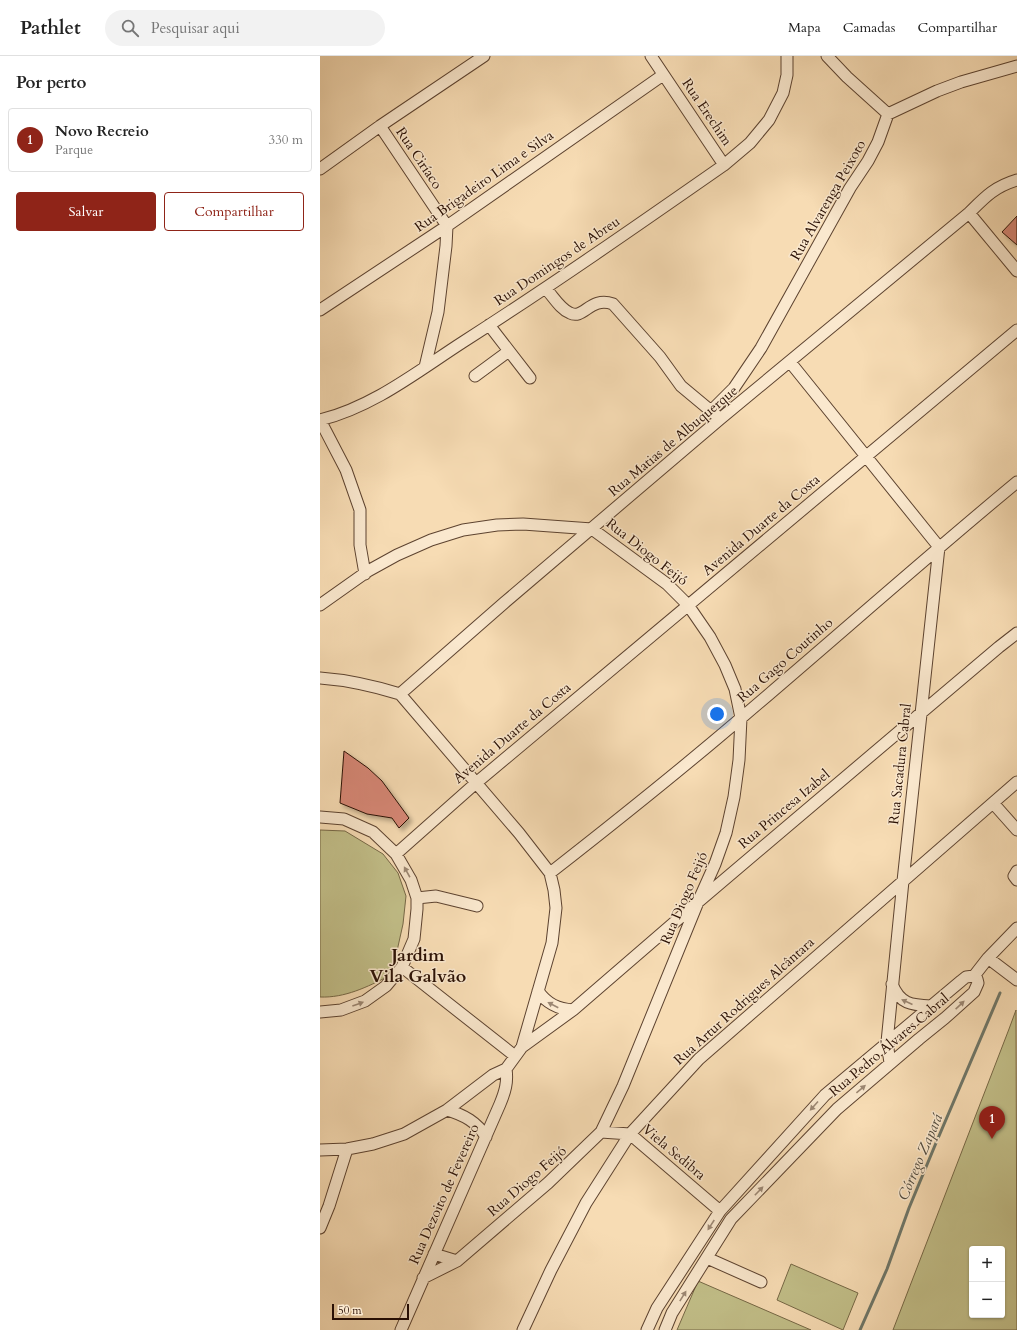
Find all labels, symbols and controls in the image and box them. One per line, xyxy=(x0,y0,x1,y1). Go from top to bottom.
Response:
search box xyxy=(105,10,385,46)
text: Pathlet xyxy=(20,15,81,41)
icon: search xyxy=(119,17,141,39)
text: Pesquisar aqui xyxy=(151,18,240,38)
text: Mapa xyxy=(788,18,821,37)
text: Camadas xyxy=(843,18,896,37)
text: Compartilhar xyxy=(918,18,997,37)
text: Por perto xyxy=(16,71,86,94)
street label: Rua Erechim xyxy=(678,75,737,149)
text: Novo Recreio xyxy=(55,121,149,141)
street label: Rua Ciríaco xyxy=(391,123,447,193)
street label: Rua Brigadeiro Lima e Silva xyxy=(411,126,557,236)
text: 1 xyxy=(27,131,33,149)
text: 330 m xyxy=(269,131,303,149)
street label: Rua Alvarenga Peixoto xyxy=(786,136,870,264)
text: Parque xyxy=(55,141,93,159)
button: Salvar xyxy=(16,192,156,231)
button: Compartilhar xyxy=(164,192,304,231)
street label: Rua Domingos de Abreu xyxy=(490,212,624,310)
street label: Rua Matias de Albuquerque xyxy=(604,381,742,501)
street label: Avenida Duarte da Costa xyxy=(698,470,824,580)
street label: Rua Diogo Feijó xyxy=(602,514,692,590)
street label: Rua Gago Coutinho xyxy=(733,613,837,707)
street label: Avenida Duarte da Costa xyxy=(449,678,575,788)
street label: Rua Sacadura Cabral xyxy=(884,702,916,826)
your location xyxy=(707,704,727,724)
street label: Rua Princesa Izabel xyxy=(734,765,834,853)
street label: Rua Diogo Feijó xyxy=(656,848,712,947)
one-way arrow xyxy=(403,866,410,878)
street label: Rua Artur Rodrigues Alcântara xyxy=(670,933,818,1069)
district label: Jardim Vila Galvão xyxy=(370,943,466,989)
street label: Rua Pedro Álvares Cabral xyxy=(825,989,953,1101)
one-way arrow xyxy=(901,999,913,1005)
one-way arrow xyxy=(352,1000,364,1006)
one-way arrow xyxy=(955,1000,965,1010)
one-way arrow xyxy=(547,1002,559,1008)
one-way arrow xyxy=(855,1085,866,1094)
one-way arrow xyxy=(810,1101,819,1112)
pin: 1 xyxy=(979,1106,1005,1139)
water label: Córrego Zapará xyxy=(893,1110,948,1203)
street label: Rua Dezoito de Fevereiro xyxy=(404,1120,484,1267)
street label: Viela Sedibra xyxy=(638,1120,710,1184)
street label: Rua Diogo Feijó xyxy=(483,1141,571,1221)
one-way arrow xyxy=(754,1186,764,1196)
one-way arrow xyxy=(707,1220,715,1230)
map controls xyxy=(969,1246,1005,1318)
button: + xyxy=(969,1246,1005,1282)
button: − xyxy=(969,1282,1005,1318)
one-way arrow xyxy=(680,1290,687,1302)
scale bar xyxy=(332,1302,409,1321)
text: 50 m xyxy=(338,1303,362,1318)

